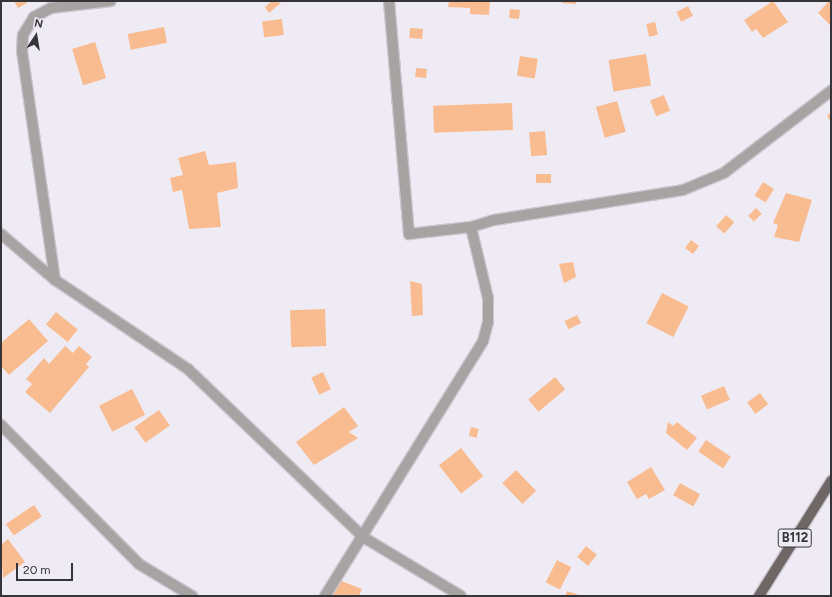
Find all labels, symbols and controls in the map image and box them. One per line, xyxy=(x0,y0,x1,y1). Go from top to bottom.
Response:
north arrow xyxy=(16,16,56,56)
text: N xyxy=(33,17,44,31)
road number: B112 xyxy=(777,527,813,549)
scale bar xyxy=(18,555,75,581)
text: 20 m xyxy=(23,563,51,577)

